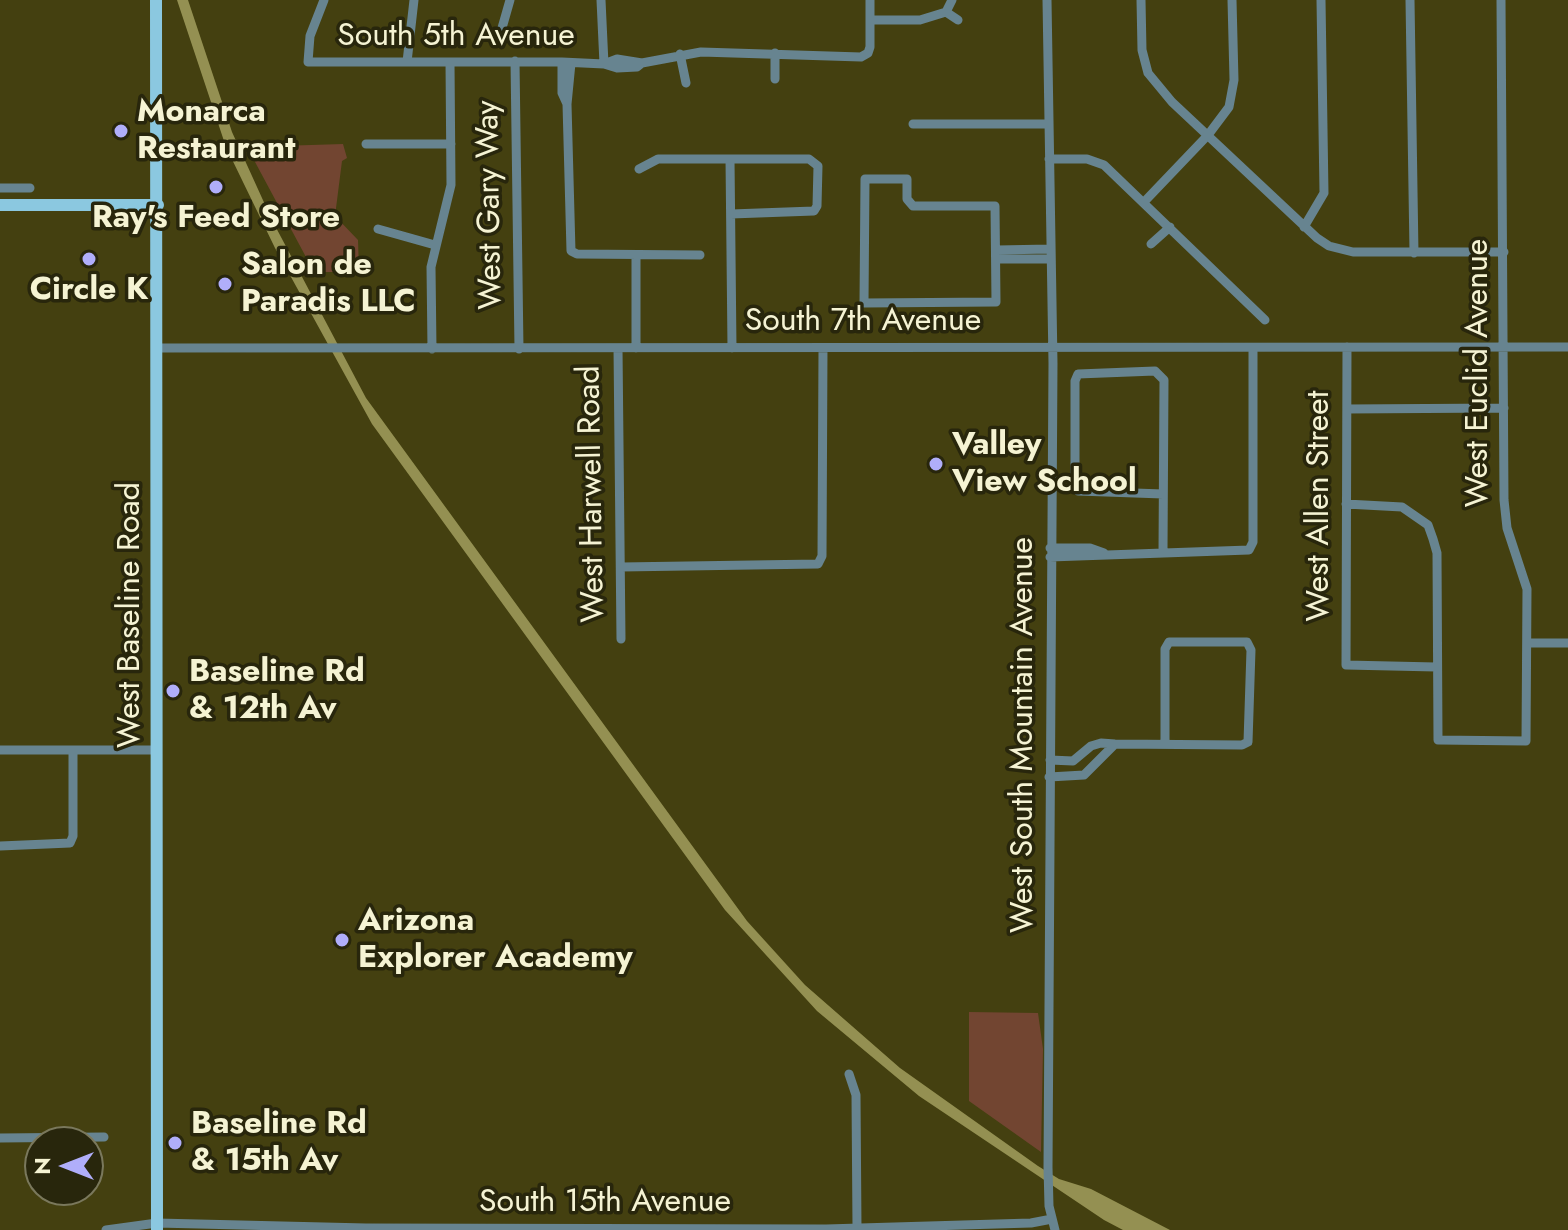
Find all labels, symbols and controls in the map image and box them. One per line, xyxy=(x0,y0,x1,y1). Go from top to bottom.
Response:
street label: South 5th Avenue xyxy=(337,18,575,56)
place label: Monarca Restaurant xyxy=(137,94,295,169)
street label: West Gary Way xyxy=(470,100,512,310)
marker: Monarca Restaurant xyxy=(112,122,130,140)
marker: Ray's Feed Store xyxy=(207,178,225,196)
place label: Ray's Feed Store xyxy=(92,200,340,238)
street label: West Euclid Avenue xyxy=(1460,239,1498,507)
place label: Salon de Paradis LLC xyxy=(241,247,416,322)
marker: Circle K xyxy=(80,250,98,268)
place label: Circle K xyxy=(30,272,148,310)
marker: Salon de Paradis LLC xyxy=(216,275,234,293)
street label: South 7th Avenue xyxy=(745,303,981,341)
street label: West Harwell Road xyxy=(572,365,614,623)
street label: West Allen Street xyxy=(1301,391,1339,621)
place label: Valley View School xyxy=(952,427,1137,502)
marker: Valley View School xyxy=(927,455,945,473)
street label: West Baseline Road xyxy=(112,482,150,748)
street label: West South Mountain Avenue xyxy=(1005,537,1043,933)
place label: Baseline Rd & 12th Av xyxy=(189,654,365,729)
marker: Baseline Rd & 12th Av xyxy=(164,682,182,700)
place label: Arizona Explorer Academy xyxy=(358,903,633,978)
marker: Arizona Explorer Academy xyxy=(333,931,351,949)
place label: Baseline Rd & 15th Av xyxy=(191,1106,367,1181)
north arrow xyxy=(24,1126,104,1206)
marker: Baseline Rd & 15th Av xyxy=(166,1134,184,1152)
text: N xyxy=(26,1157,58,1175)
street label: South 15th Avenue xyxy=(479,1184,731,1222)

